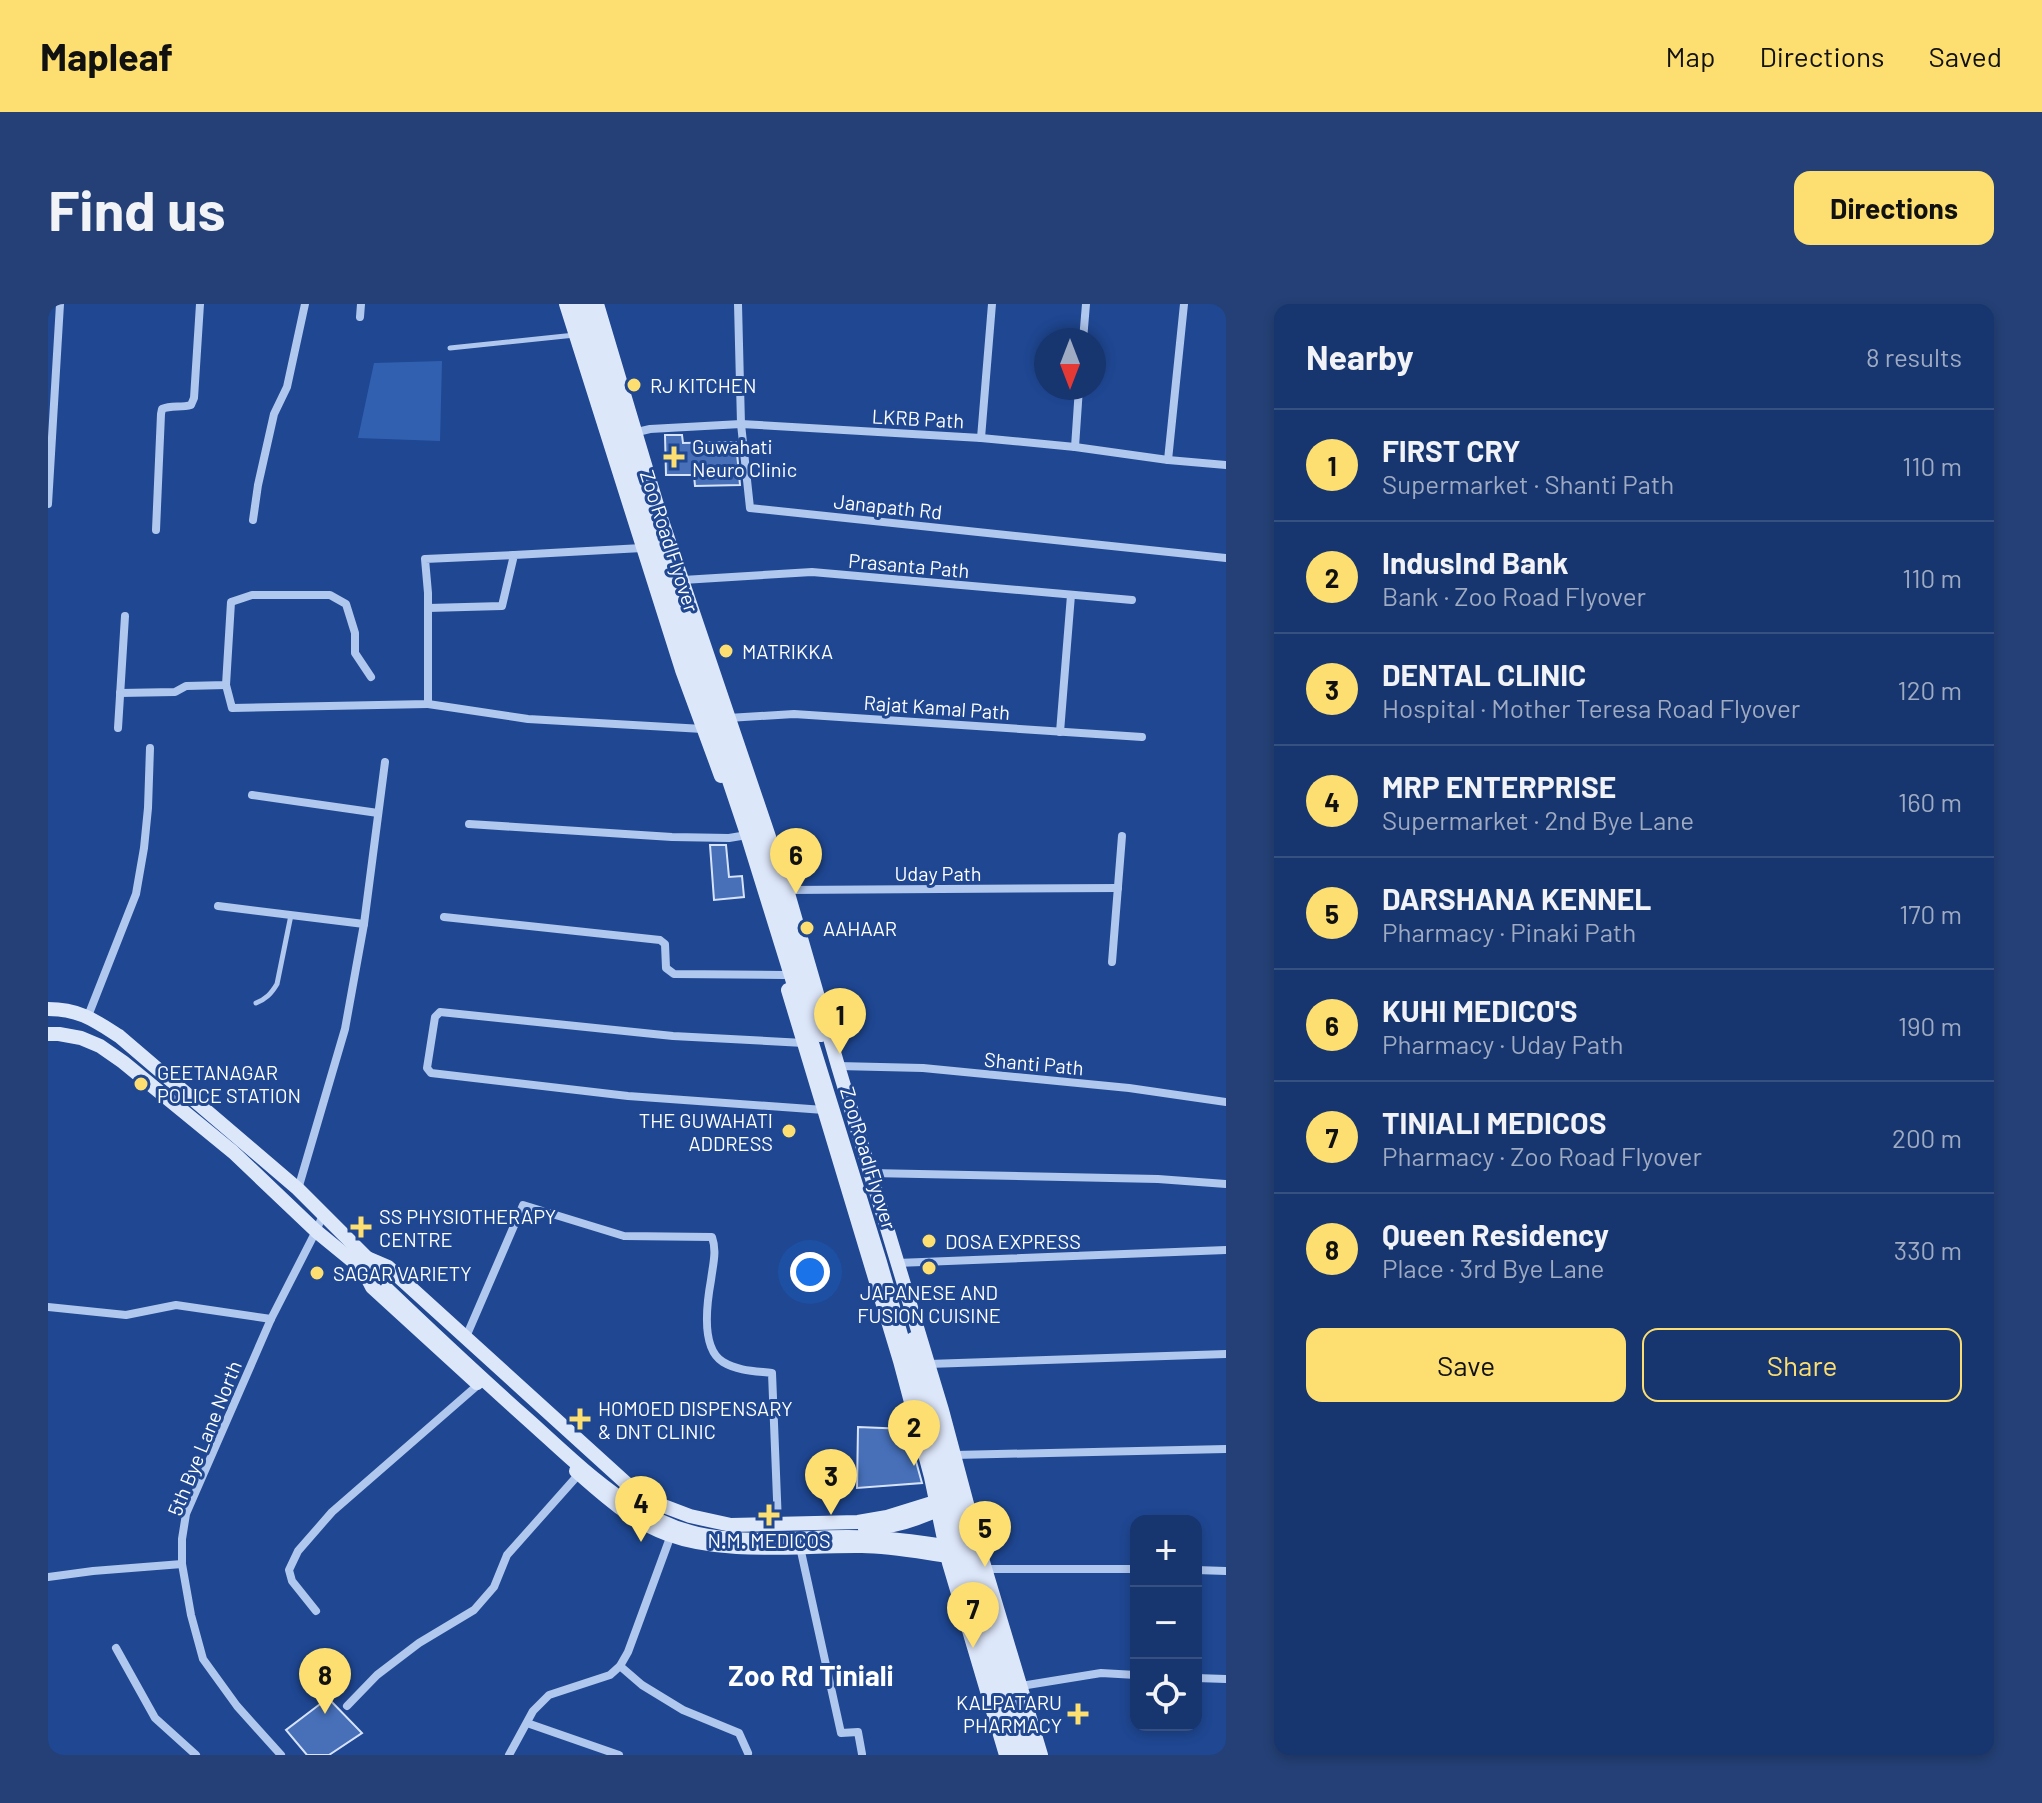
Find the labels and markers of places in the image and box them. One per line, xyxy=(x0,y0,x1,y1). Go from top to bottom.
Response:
place label: RJ KITCHEN xyxy=(650,373,756,397)
marker: RJ KITCHEN xyxy=(625,376,643,394)
place label: Guwahati Neuro Clinic xyxy=(692,434,797,481)
marker: Guwahati Neuro Clinic xyxy=(663,446,685,468)
place label: MATRIKKA xyxy=(742,639,833,663)
marker: MATRIKKA xyxy=(717,642,735,660)
pin: 6 xyxy=(770,828,822,894)
place label: AAHAAR xyxy=(823,916,897,940)
marker: AAHAAR xyxy=(798,919,816,937)
pin: 1 xyxy=(814,988,866,1054)
place label: GEETANAGAR POLICE STATION xyxy=(157,1060,301,1107)
marker: GEETANAGAR POLICE STATION xyxy=(132,1075,150,1093)
place label: THE GUWAHATI ADDRESS xyxy=(639,1108,773,1155)
marker: THE GUWAHATI ADDRESS xyxy=(780,1122,798,1140)
place label: SS PHYSIOTHERAPY CENTRE xyxy=(379,1204,556,1251)
marker: SS PHYSIOTHERAPY CENTRE xyxy=(350,1216,372,1238)
place label: DOSA EXPRESS xyxy=(945,1229,1081,1253)
marker: DOSA EXPRESS xyxy=(920,1232,938,1250)
marker: JAPANESE AND FUSION CUISINE xyxy=(920,1259,938,1277)
place label: SAGAR VARIETY xyxy=(333,1261,472,1285)
marker: SAGAR VARIETY xyxy=(308,1264,326,1282)
place label: JAPANESE AND FUSION CUISINE xyxy=(857,1280,1001,1327)
place label: HOMOED DISPENSARY & DNT CLINIC xyxy=(598,1396,793,1443)
pin: 2 xyxy=(888,1400,940,1466)
marker: HOMOED DISPENSARY & DNT CLINIC xyxy=(569,1408,591,1430)
pin: 3 xyxy=(805,1449,857,1515)
pin: 4 xyxy=(615,1476,667,1542)
pin: 5 xyxy=(959,1501,1011,1567)
marker: N.M. MEDICOS xyxy=(760,1506,778,1524)
place label: N.M. MEDICOS xyxy=(707,1528,831,1552)
pin: 7 xyxy=(947,1582,999,1648)
pin: 8 xyxy=(299,1648,351,1714)
place label: KALPATARU PHARMACY xyxy=(956,1690,1062,1737)
marker: KALPATARU PHARMACY xyxy=(1069,1705,1087,1723)

